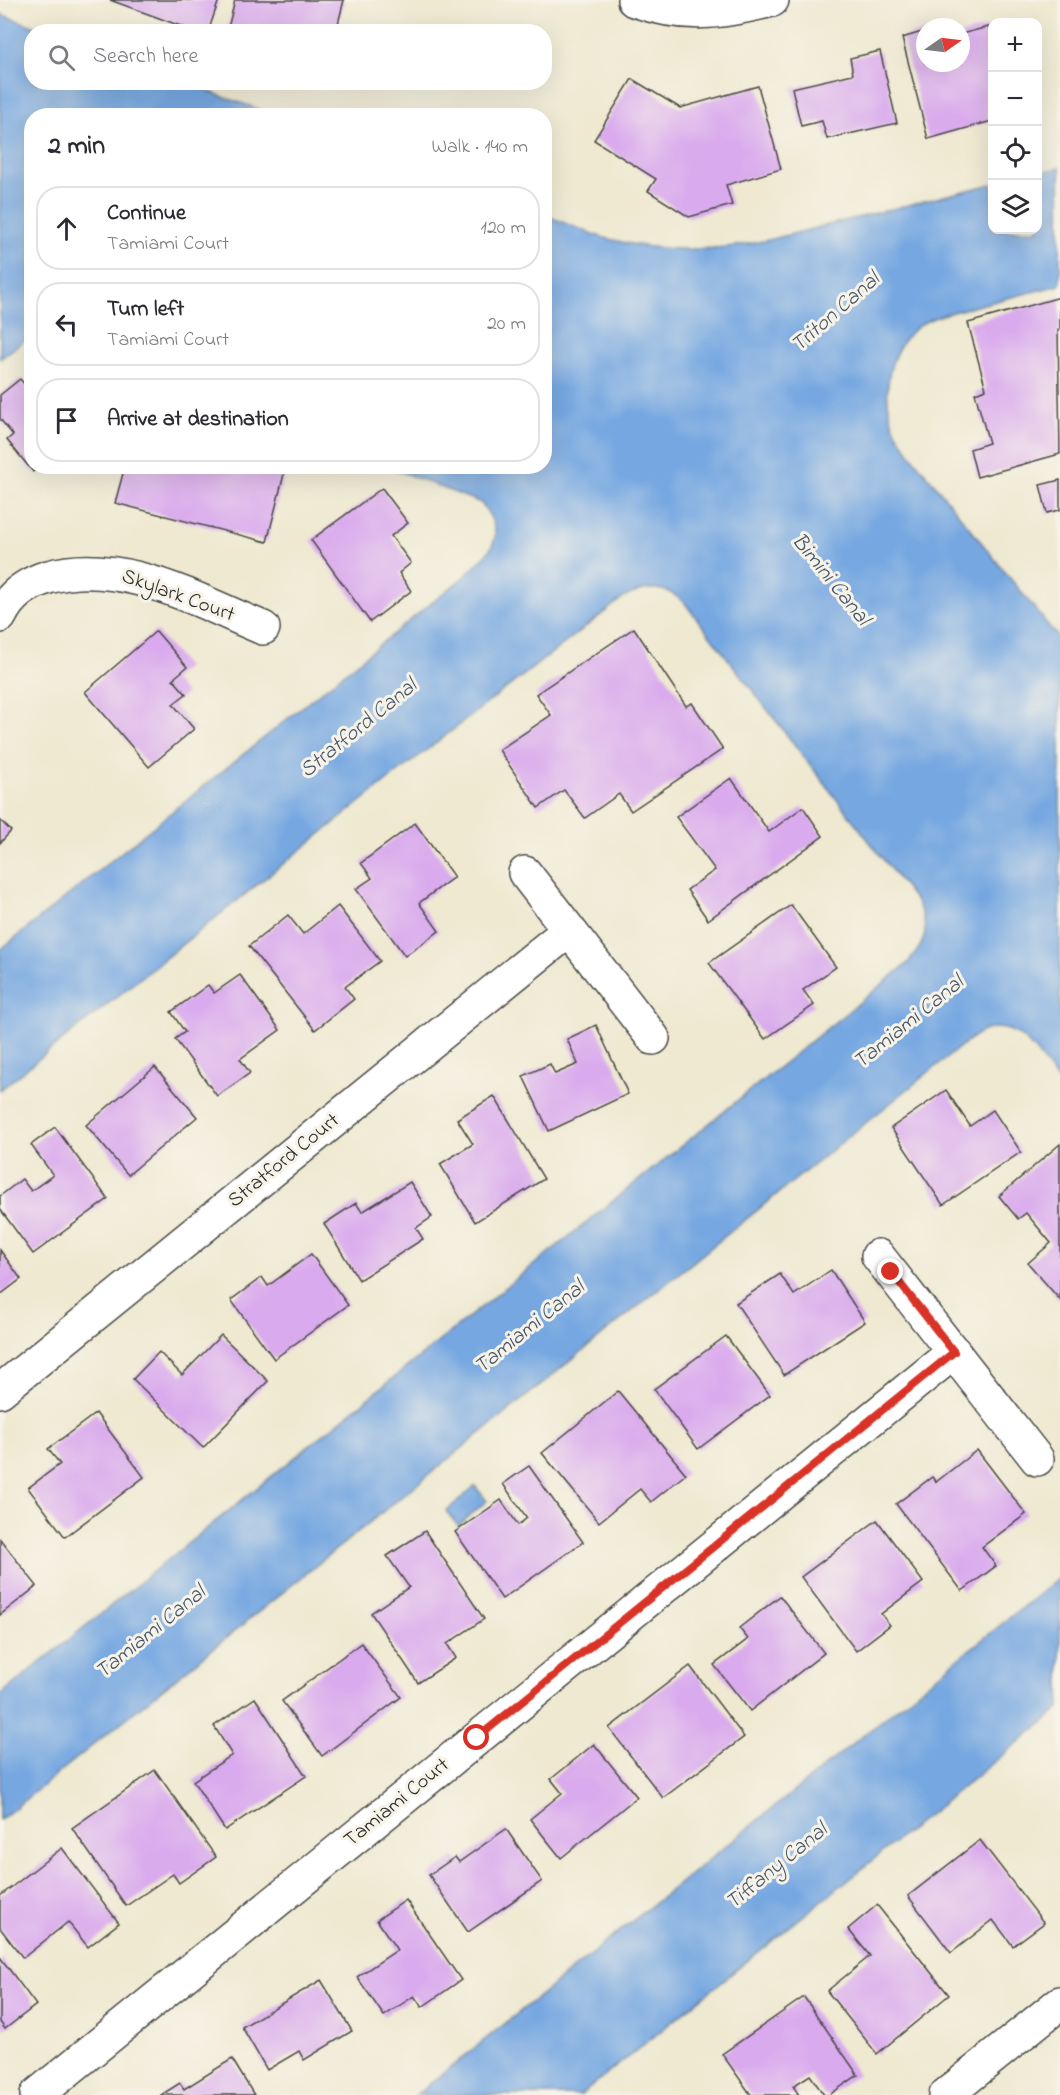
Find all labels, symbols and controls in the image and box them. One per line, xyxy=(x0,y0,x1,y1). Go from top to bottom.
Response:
north arrow xyxy=(916,18,970,72)
map controls xyxy=(988,18,1042,234)
button: + xyxy=(988,18,1042,72)
search box xyxy=(24,24,552,90)
icon: search xyxy=(45,41,78,74)
text: Search here xyxy=(93,41,198,73)
button: − xyxy=(988,72,1042,126)
button: locate xyxy=(988,126,1042,180)
text: 2 min xyxy=(48,128,105,166)
text: Walk · 140 m xyxy=(432,133,528,162)
button: layers xyxy=(988,180,1042,234)
text: Continue xyxy=(107,198,186,230)
icon: ahead xyxy=(50,212,83,245)
text: 120 m xyxy=(481,214,526,243)
text: Tamiami Court xyxy=(107,230,229,259)
water label: Triton Canal xyxy=(784,264,889,361)
text: Turn left xyxy=(107,294,184,326)
icon: left xyxy=(50,308,83,341)
text: 20 m xyxy=(487,310,526,339)
text: Tamiami Court xyxy=(107,326,229,355)
icon: arrive xyxy=(50,404,83,437)
text: Arrive at destination xyxy=(107,404,289,436)
water label: Bimini Canal xyxy=(783,527,879,635)
street label: Skylark Court xyxy=(117,562,239,632)
water label: Stratford Canal xyxy=(293,670,426,786)
water label: Tamiami Canal xyxy=(847,967,973,1078)
street label: Stratford Court xyxy=(222,1106,346,1216)
route end xyxy=(877,1258,903,1284)
water label: Tamiami Canal xyxy=(468,1272,594,1383)
water label: Tamiami Canal xyxy=(89,1577,215,1688)
route start xyxy=(463,1724,489,1750)
street label: Tamiami Court xyxy=(338,1751,456,1855)
water label: Tiffany Canal xyxy=(719,1814,837,1918)

